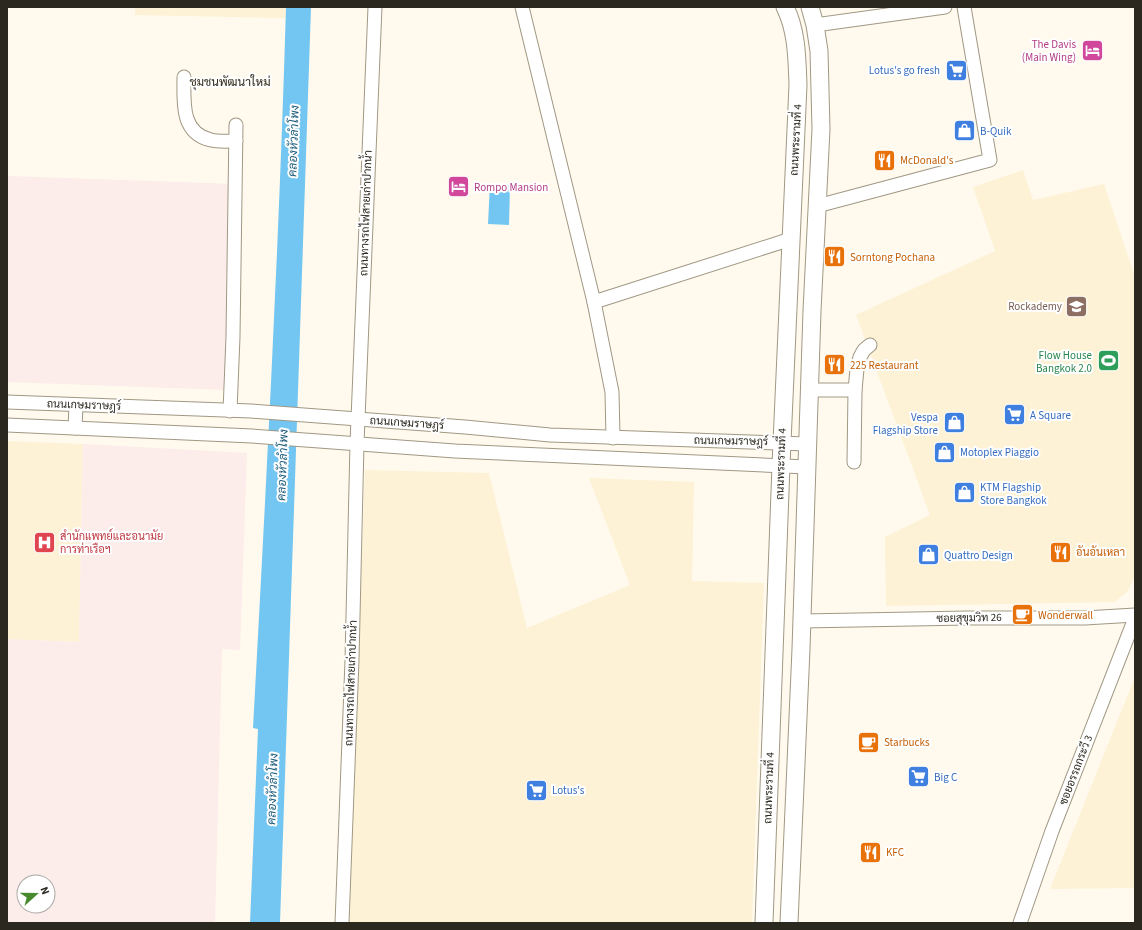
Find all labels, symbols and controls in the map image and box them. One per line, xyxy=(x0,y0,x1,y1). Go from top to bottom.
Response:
place label: The Davis (Main Wing) xyxy=(1022,37,1076,65)
hotel icon: The Davis (Main Wing) xyxy=(1079,37,1105,63)
supermarket icon: Lotus's go fresh xyxy=(943,57,969,83)
place label: Lotus's go fresh xyxy=(869,63,940,78)
district label: ชุมชนพัฒนาใหม่ xyxy=(189,74,271,91)
street label: ถนนพระรามที่ 4 xyxy=(783,103,805,176)
water label: คลองหัวลำโพง xyxy=(284,104,304,177)
shop icon: B-Quik xyxy=(952,118,978,144)
place label: B-Quik xyxy=(980,124,1012,139)
restaurant icon: McDonald's xyxy=(871,147,897,173)
street label: ถนนทางรถไฟสายเก่าปากน้ำ xyxy=(352,150,376,276)
place label: McDonald's xyxy=(900,153,954,168)
hotel icon: Rompo Mansion xyxy=(446,174,472,200)
place label: Rompo Mansion xyxy=(474,180,548,195)
restaurant icon: Sorntong Pochana xyxy=(821,244,847,270)
place label: Sorntong Pochana xyxy=(850,250,935,265)
school or university icon: Rockademy xyxy=(1064,293,1090,319)
place label: Rockademy xyxy=(1008,299,1062,314)
place label: Flow House Bangkok 2.0 xyxy=(1036,348,1093,376)
sports icon: Flow House Bangkok 2.0 xyxy=(1095,348,1121,374)
restaurant icon: 225 Restaurant xyxy=(821,352,847,378)
place label: 225 Restaurant xyxy=(850,358,919,373)
street label: ถนนเกษมราษฎร์ xyxy=(47,395,122,414)
supermarket icon: A Square xyxy=(1001,402,1027,428)
place label: A Square xyxy=(1030,408,1071,423)
place label: Vespa Flagship Store xyxy=(873,410,939,438)
shop icon: Vespa Flagship Store xyxy=(941,410,967,436)
street label: ถนนเกษมราษฎร์ xyxy=(369,412,445,433)
street label: ถนนพระรามที่ 4 xyxy=(768,427,790,500)
water label: คลองหัวลำโพง xyxy=(273,428,293,501)
street label: ถนนเกษมราษฎร์ xyxy=(694,432,768,449)
shop icon: Motoplex Piaggio xyxy=(932,439,958,465)
place label: Motoplex Piaggio xyxy=(960,445,1039,460)
shop icon: KTM Flagship Store Bangkok xyxy=(951,480,977,506)
place label: KTM Flagship Store Bangkok xyxy=(980,480,1047,508)
place label: สำนักแพทย์และอนามัย การท่าเรือฯ xyxy=(60,528,163,557)
hospital icon: สำนักแพทย์และอนามัย การท่าเรือฯ xyxy=(31,529,57,555)
restaurant icon: อันอันเหลา xyxy=(1048,539,1074,565)
shop icon: Quattro Design xyxy=(916,542,942,568)
place label: อันอันเหลา xyxy=(1076,545,1125,560)
place label: Quattro Design xyxy=(944,548,1013,563)
cafe icon: Wonderwall xyxy=(1010,602,1036,628)
place label: Wonderwall xyxy=(1038,608,1093,623)
street label: ซอยสุขุมวิท 26 xyxy=(936,610,1002,627)
street label: ถนนทางรถไฟสายเก่าปากน้ำ xyxy=(337,620,361,746)
cafe icon: Starbucks xyxy=(856,729,882,755)
street label: ซอยอรรถกระวี 3 xyxy=(1055,732,1096,807)
place label: Starbucks xyxy=(884,735,930,750)
street label: ถนนพระรามที่ 4 xyxy=(756,751,778,824)
water label: คลองหัวลำโพง xyxy=(263,752,283,825)
supermarket icon: Big C xyxy=(905,764,931,790)
place label: Big C xyxy=(934,770,957,785)
supermarket icon: Lotus's xyxy=(524,777,550,803)
place label: Lotus's xyxy=(552,783,585,798)
restaurant icon: KFC xyxy=(858,839,884,865)
place label: KFC xyxy=(886,845,904,860)
north arrow xyxy=(16,874,56,914)
text: N xyxy=(37,884,53,897)

